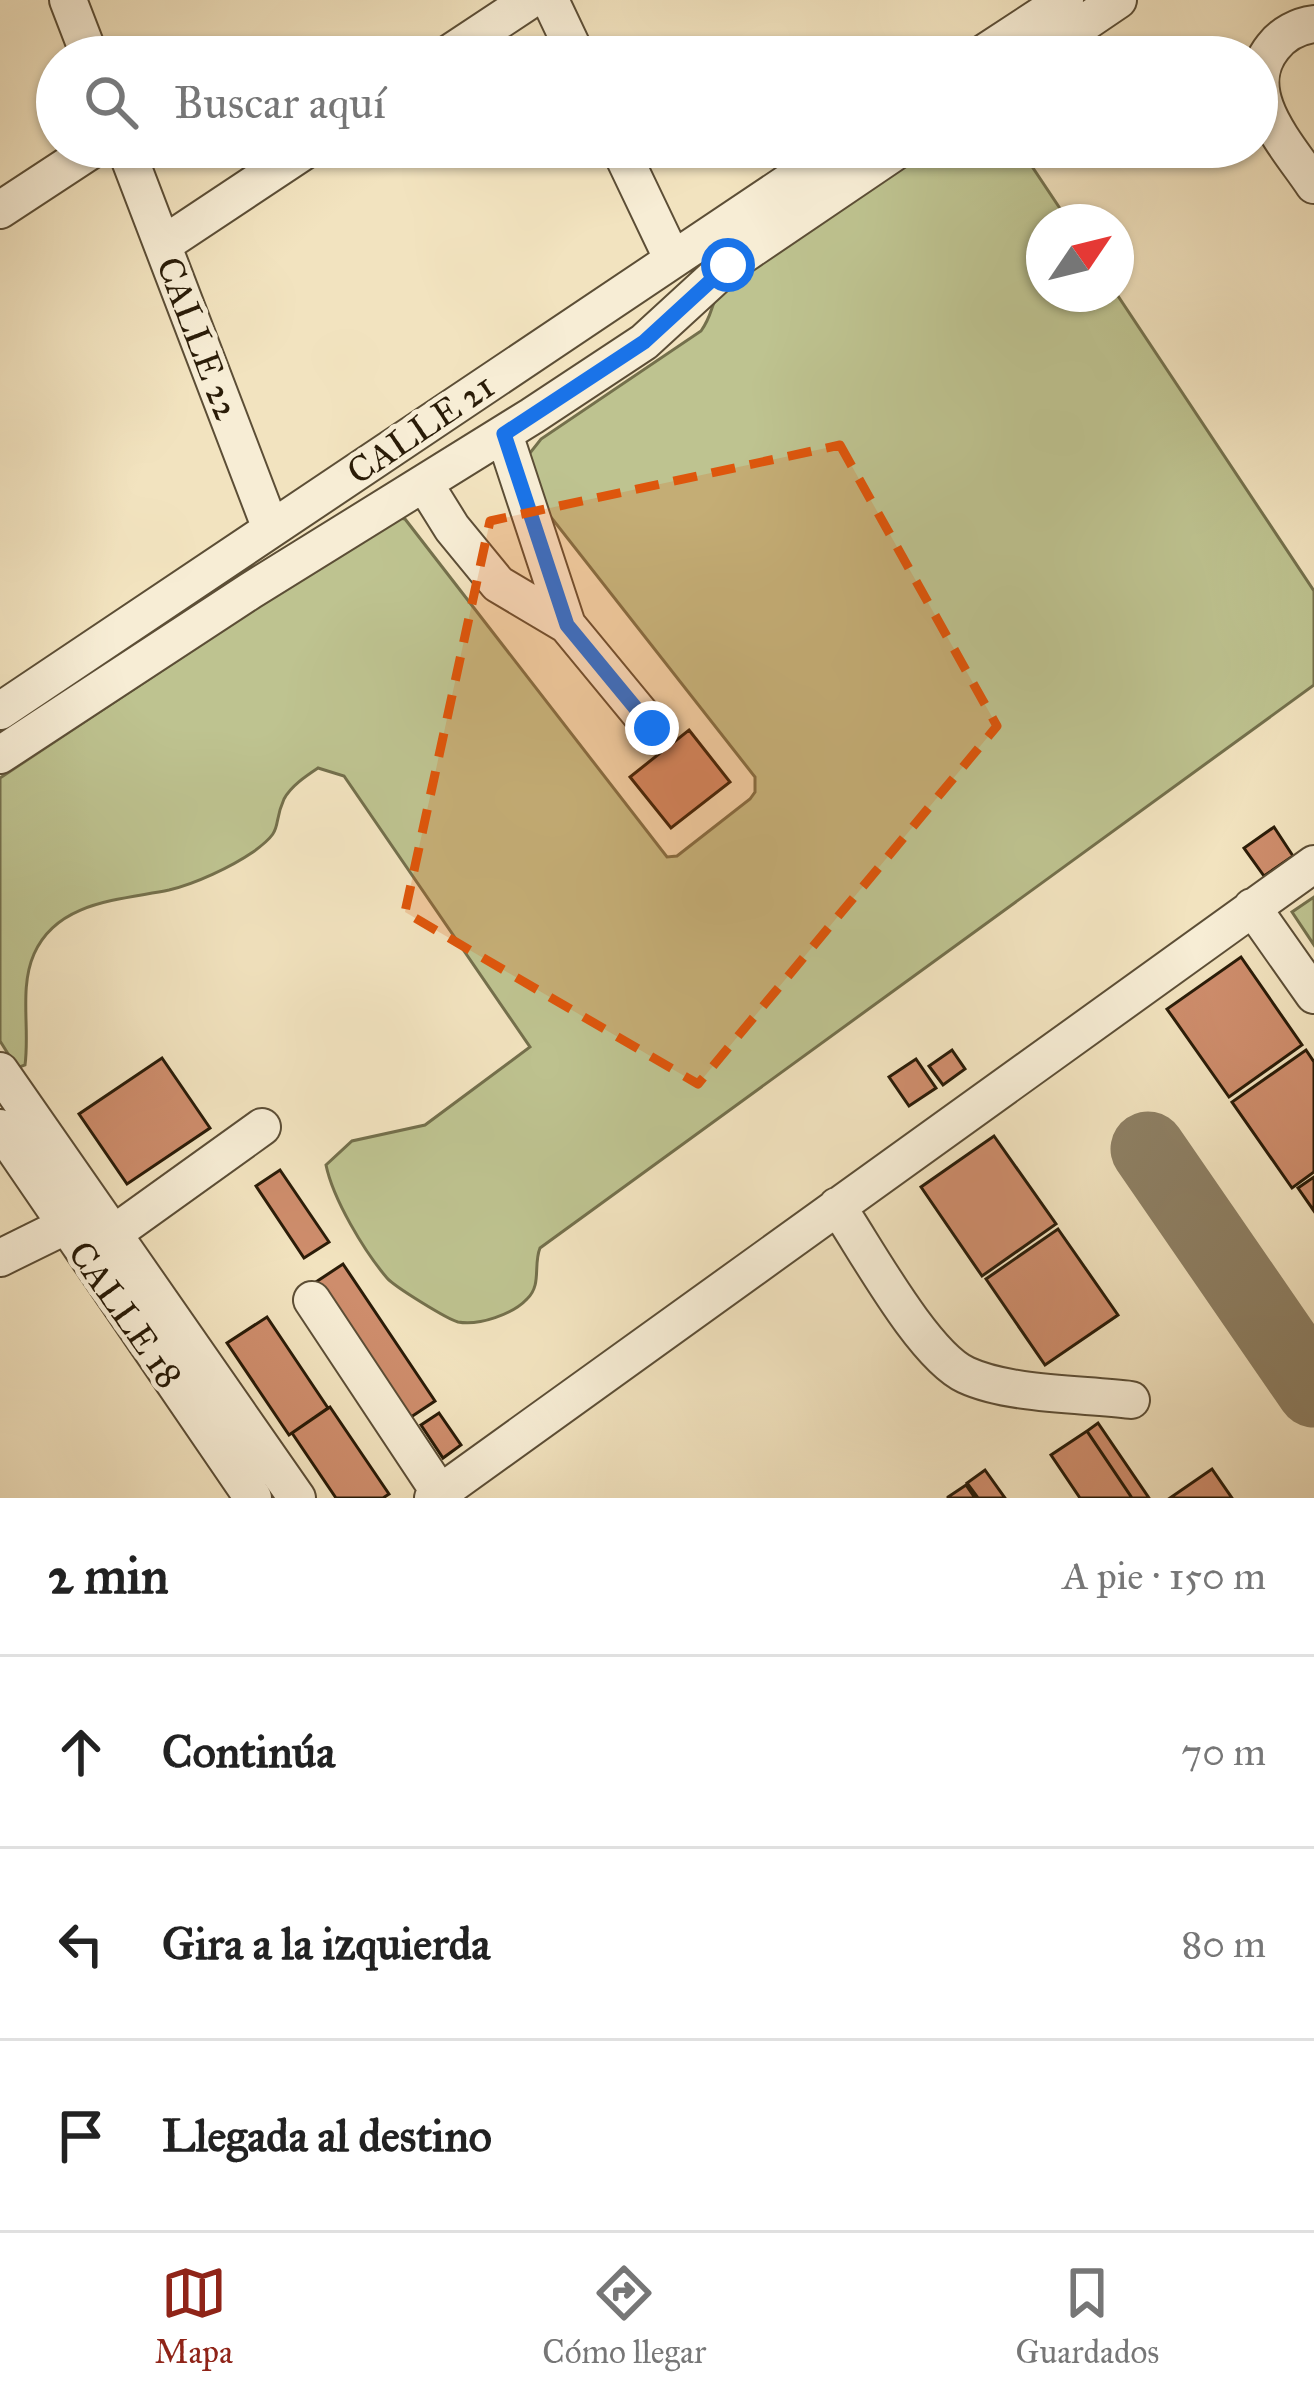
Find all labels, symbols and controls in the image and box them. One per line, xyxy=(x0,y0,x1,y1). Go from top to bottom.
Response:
search box xyxy=(36,36,1278,168)
icon: search xyxy=(78,69,144,135)
text: Buscar aquí xyxy=(174,75,386,130)
north arrow xyxy=(1026,204,1134,312)
route start xyxy=(701,238,755,292)
street label: CALLE 22 xyxy=(147,251,249,426)
street label: CALLE 21 xyxy=(339,364,502,494)
route end xyxy=(625,701,679,755)
street label: CALLE 18 xyxy=(59,1233,192,1396)
text: 2 min xyxy=(48,1545,169,1607)
text: A pie · 150 m xyxy=(1063,1552,1266,1600)
icon: ahead xyxy=(48,1719,114,1785)
text: Continúa xyxy=(162,1724,335,1779)
text: 70 m xyxy=(1181,1728,1266,1776)
icon: left xyxy=(48,1911,114,1977)
text: Gira a la izquierda xyxy=(162,1916,490,1971)
text: 80 m xyxy=(1181,1920,1266,1968)
icon: arrive xyxy=(48,2103,114,2169)
text: Llegada al destino xyxy=(162,2108,492,2163)
tab: Mapa xyxy=(155,2260,233,2372)
tab: Cómo llegar xyxy=(542,2260,706,2372)
tab: Guardados xyxy=(1016,2260,1159,2372)

